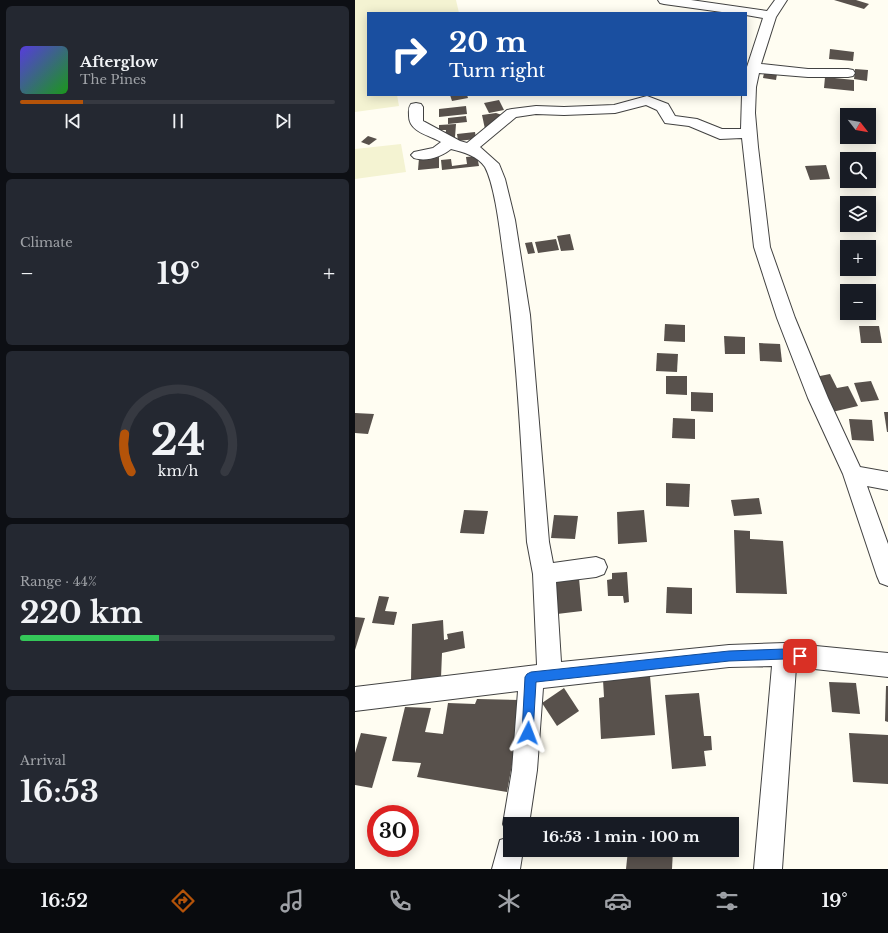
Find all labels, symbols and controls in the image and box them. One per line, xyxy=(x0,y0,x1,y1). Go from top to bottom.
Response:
text: 20 m xyxy=(449,25,527,60)
icon: right xyxy=(383,28,435,80)
text: Afterglow xyxy=(80,52,158,71)
text: Turn right xyxy=(449,60,545,82)
text: The Pines xyxy=(80,71,146,88)
north arrow xyxy=(840,108,876,144)
map controls xyxy=(840,108,876,320)
icon: previous xyxy=(62,110,84,132)
icon: pause xyxy=(167,110,189,132)
icon: next xyxy=(272,110,294,132)
button: search xyxy=(840,152,876,188)
button: layers xyxy=(840,196,876,232)
text: Climate xyxy=(20,234,73,251)
button: + xyxy=(840,240,876,276)
text: 19° xyxy=(157,255,200,292)
text: − xyxy=(20,260,34,287)
text: + xyxy=(323,260,335,287)
button: − xyxy=(840,284,876,320)
text: 24 xyxy=(150,415,205,466)
text: km/h xyxy=(157,462,198,480)
text: Range · 44% xyxy=(20,573,97,590)
text: 220 km xyxy=(20,594,143,631)
pin xyxy=(783,639,817,673)
icon: arrive xyxy=(789,645,811,667)
position arrow xyxy=(507,712,549,754)
text: Arrival xyxy=(20,752,66,769)
text: 16:53 xyxy=(20,773,99,810)
speed limit sign: 30 xyxy=(367,805,419,857)
text: 16:53 · 1 min · 100 m xyxy=(543,827,700,846)
icon: directions xyxy=(169,887,197,915)
icon: music xyxy=(278,887,306,915)
icon: phone xyxy=(386,887,414,915)
icon: climate xyxy=(495,887,523,915)
icon: car xyxy=(604,887,632,915)
icon: filters xyxy=(713,887,741,915)
text: 16:52 xyxy=(40,890,88,912)
text: 19° xyxy=(822,890,848,912)

